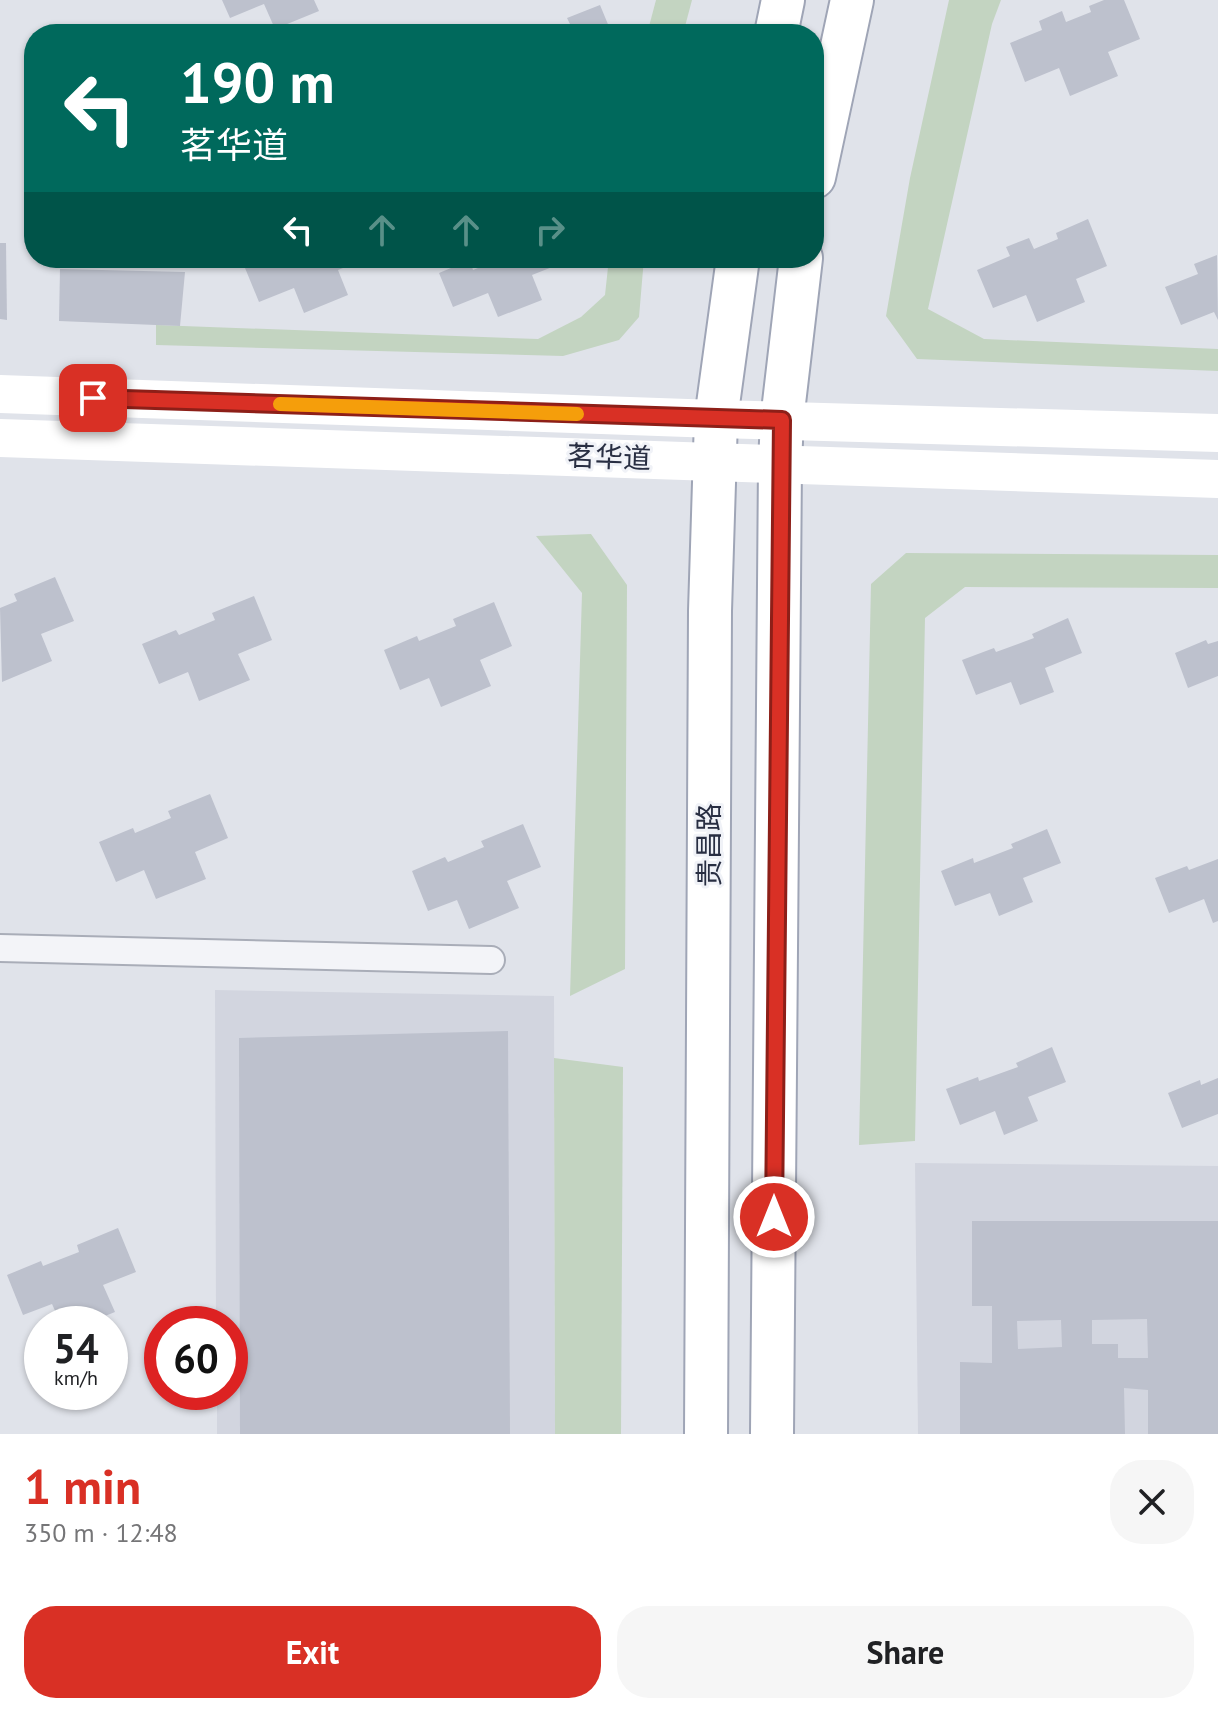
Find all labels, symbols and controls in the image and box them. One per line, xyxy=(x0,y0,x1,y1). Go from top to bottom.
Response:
text: 190 m xyxy=(180,46,335,118)
icon: left xyxy=(48,56,152,160)
text: 茗华道 xyxy=(180,121,288,168)
icon: left xyxy=(276,208,320,252)
icon: ahead xyxy=(360,208,404,252)
icon: ahead xyxy=(444,208,488,252)
icon: right xyxy=(528,208,572,252)
pin xyxy=(59,364,127,432)
icon: arrive xyxy=(71,376,115,420)
street label: 茗华道 xyxy=(566,437,652,476)
street label: 贵昌路 xyxy=(690,803,727,887)
position arrow xyxy=(732,1175,816,1259)
speed limit sign: 60 xyxy=(144,1306,248,1410)
text: 54 xyxy=(53,1322,99,1374)
text: km/h xyxy=(54,1365,98,1391)
text: 1 min xyxy=(24,1455,141,1517)
button: close xyxy=(1110,1460,1194,1544)
text: 350 m · 12:48 xyxy=(24,1516,178,1549)
button: Exit xyxy=(24,1606,601,1698)
button: Share xyxy=(617,1606,1194,1698)

